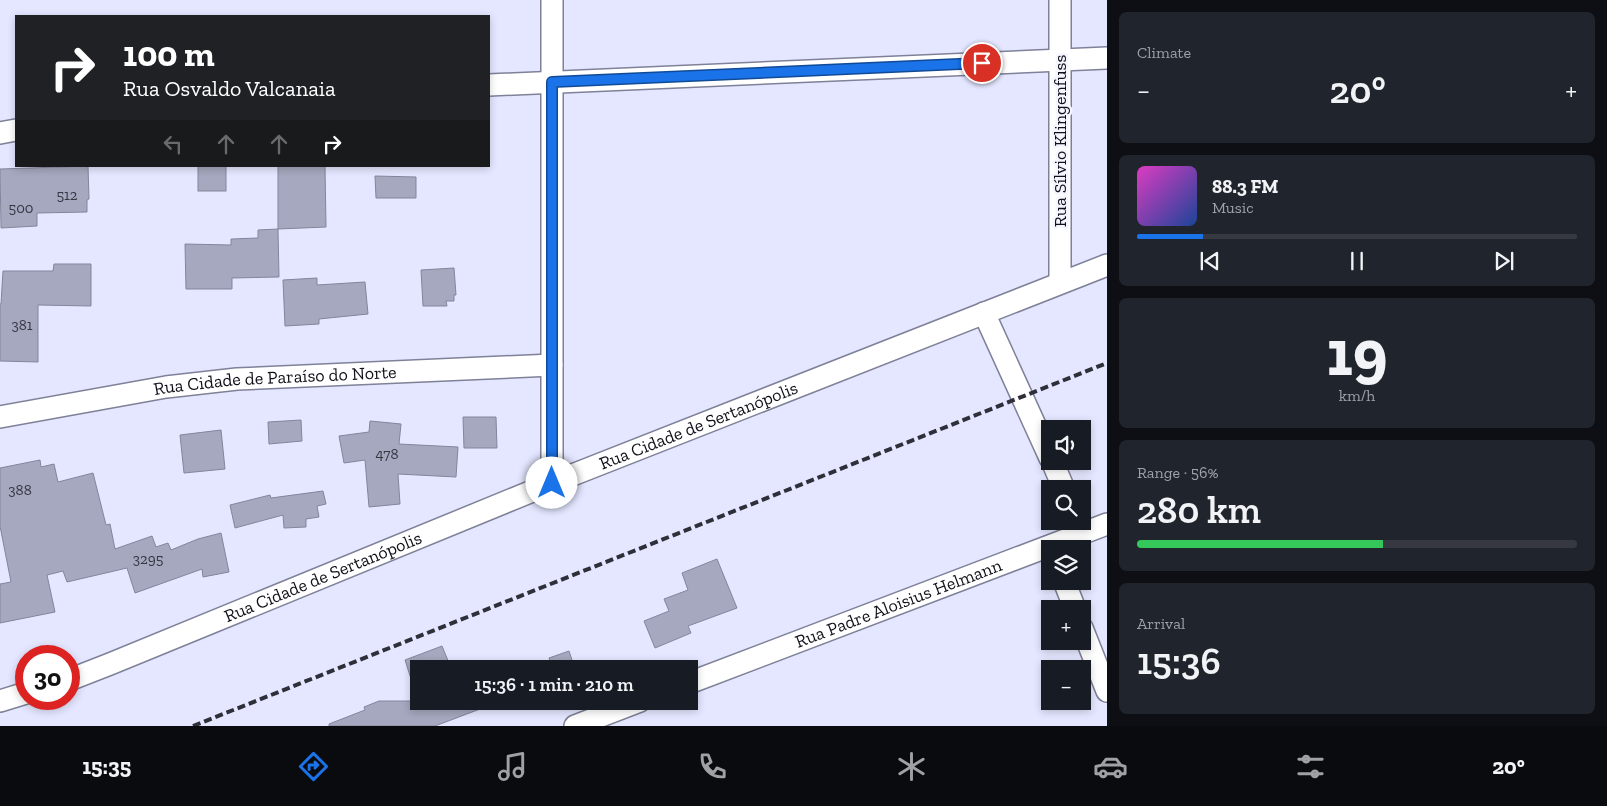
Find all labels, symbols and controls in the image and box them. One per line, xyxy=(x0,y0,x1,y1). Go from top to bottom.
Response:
text: 100 m xyxy=(123,33,215,75)
icon: right xyxy=(40,35,105,100)
pin xyxy=(961,42,1003,84)
text: Climate xyxy=(1137,43,1191,62)
icon: arrive xyxy=(968,49,996,77)
street label: Rua Sílvio Klingenfuss xyxy=(1049,55,1071,227)
text: 20° xyxy=(1330,67,1386,113)
text: − xyxy=(1137,74,1150,107)
text: + xyxy=(1565,74,1577,107)
text: Rua Osvaldo Valcanaia xyxy=(123,75,336,102)
icon: left xyxy=(159,130,187,158)
icon: ahead xyxy=(212,130,240,158)
icon: ahead xyxy=(265,130,293,158)
icon: right xyxy=(318,130,346,158)
text: 88.3 FM xyxy=(1212,175,1278,198)
house number: 512 xyxy=(56,186,78,204)
text: Music xyxy=(1212,198,1254,217)
house number: 500 xyxy=(9,199,33,217)
icon: previous xyxy=(1196,247,1224,275)
icon: pause xyxy=(1343,247,1371,275)
icon: next xyxy=(1490,247,1518,275)
text: 19 xyxy=(1326,314,1388,392)
house number: 381 xyxy=(11,316,33,334)
street label: Rua Cidade de Paraíso do Norte xyxy=(152,361,397,400)
street label: Rua Cidade de Sertanópolis xyxy=(596,376,801,474)
text: km/h xyxy=(1339,386,1375,405)
map controls xyxy=(1041,420,1091,710)
button: sound xyxy=(1041,420,1091,470)
house number: 478 xyxy=(376,445,398,463)
position arrow xyxy=(525,456,577,508)
text: Range · 56% xyxy=(1137,463,1219,482)
button: search xyxy=(1041,480,1091,530)
house number: 388 xyxy=(8,481,32,499)
text: 280 km xyxy=(1137,487,1261,533)
street label: Rua Cidade de Sertanópolis xyxy=(221,527,425,627)
button: layers xyxy=(1041,540,1091,590)
house number: 3295 xyxy=(133,550,164,568)
street label: Rua Padre Aloisius Helmann xyxy=(792,554,1006,653)
button: + xyxy=(1041,600,1091,650)
text: Arrival xyxy=(1137,614,1185,633)
text: 15:36 xyxy=(1137,638,1221,684)
speed limit sign: 30 xyxy=(15,645,80,710)
button: − xyxy=(1041,660,1091,710)
text: 15:36 · 1 min · 210 m xyxy=(474,673,634,696)
icon: directions xyxy=(296,749,331,784)
icon: music xyxy=(495,749,530,784)
icon: phone xyxy=(695,749,730,784)
icon: climate xyxy=(894,749,929,784)
icon: car xyxy=(1093,749,1128,784)
icon: filters xyxy=(1293,749,1328,784)
text: 15:35 xyxy=(82,753,131,780)
text: 20° xyxy=(1492,753,1525,780)

